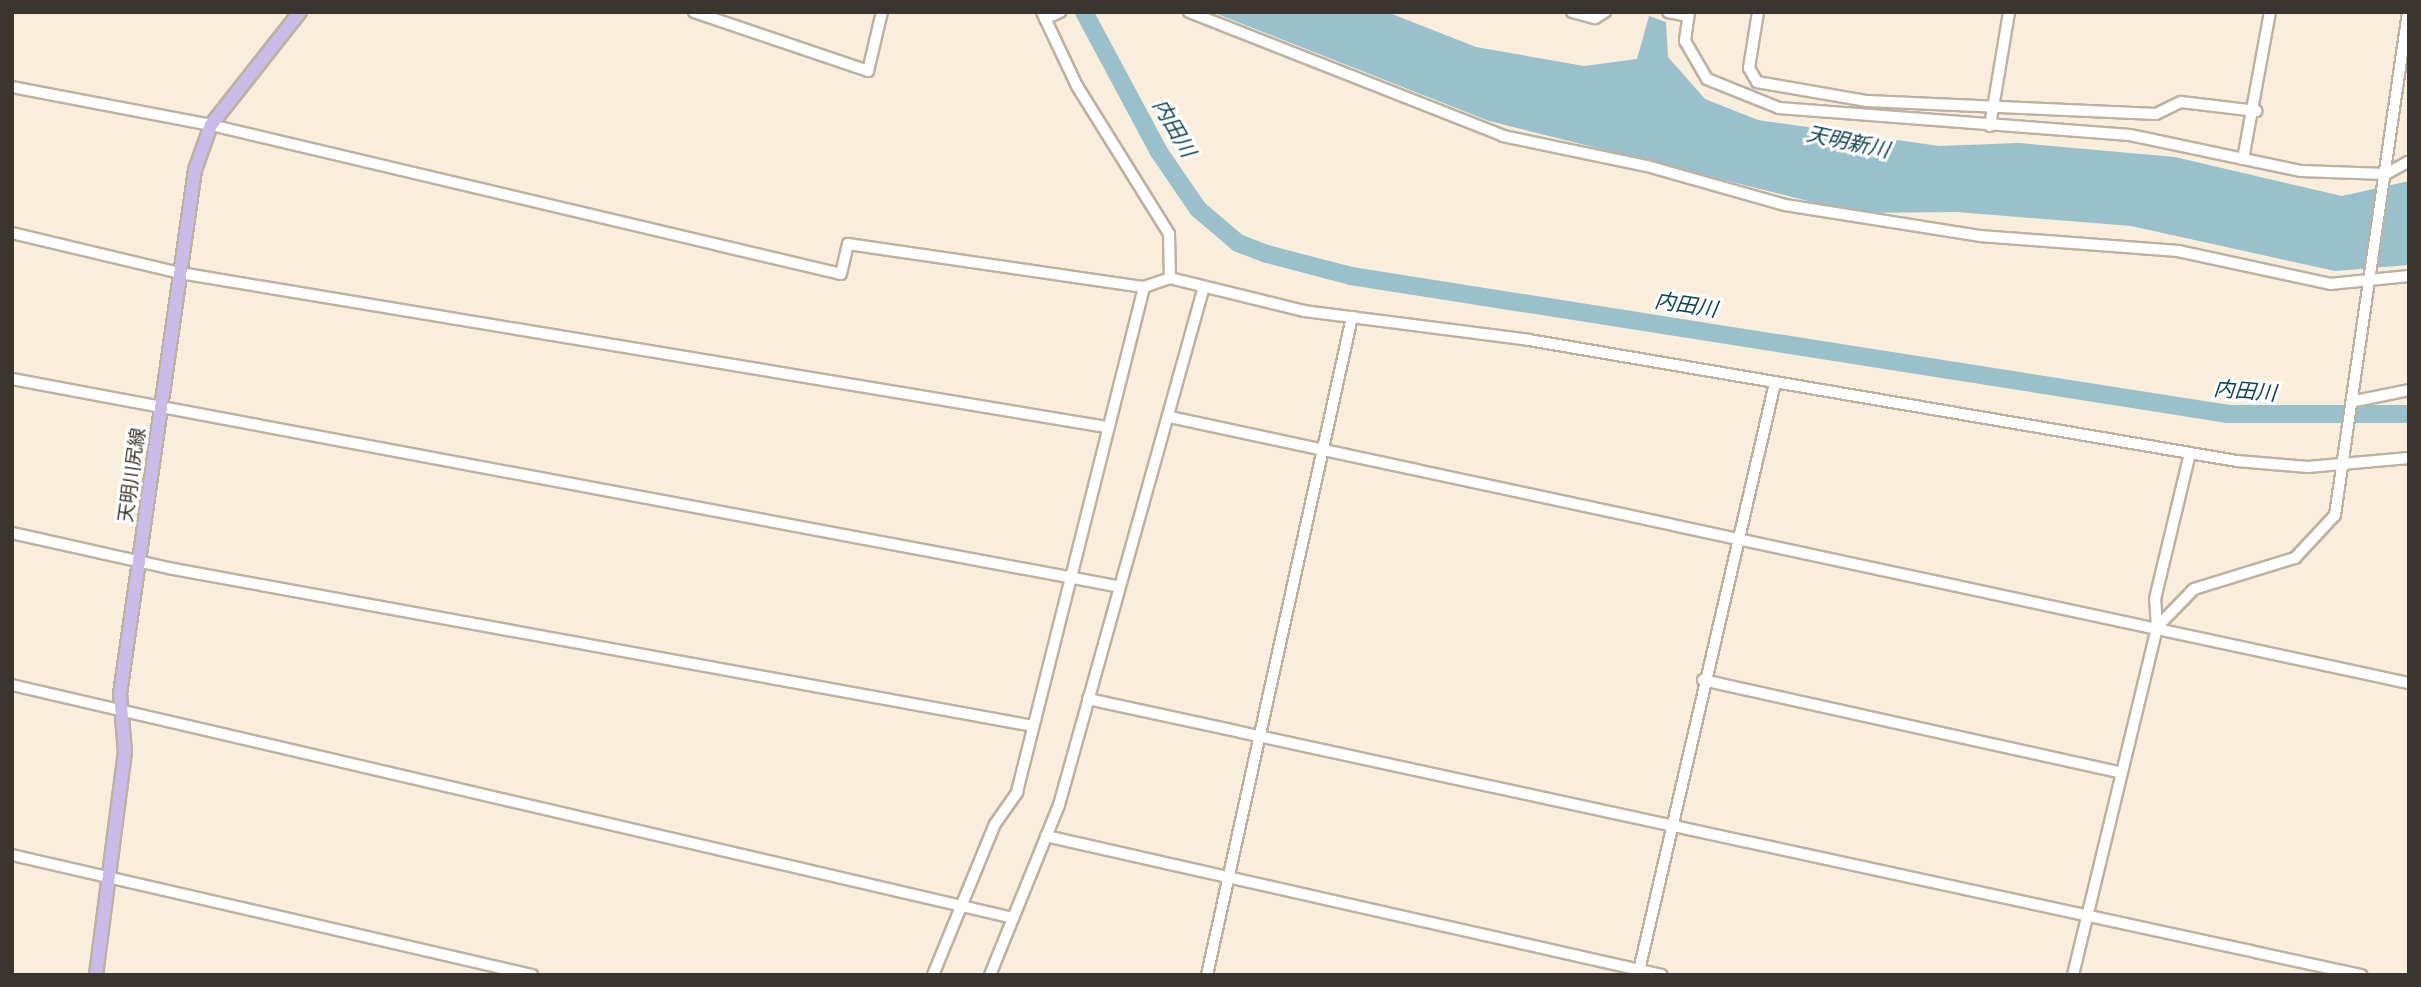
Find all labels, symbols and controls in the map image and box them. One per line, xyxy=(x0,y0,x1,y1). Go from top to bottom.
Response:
water label: 内田川 xyxy=(1147,94,1201,162)
water label: 天明新川 xyxy=(1804,121,1892,163)
water label: 内田川 xyxy=(1653,288,1719,322)
water label: 内田川 xyxy=(2213,376,2277,406)
street label: 天明川尻線 xyxy=(114,426,150,524)

